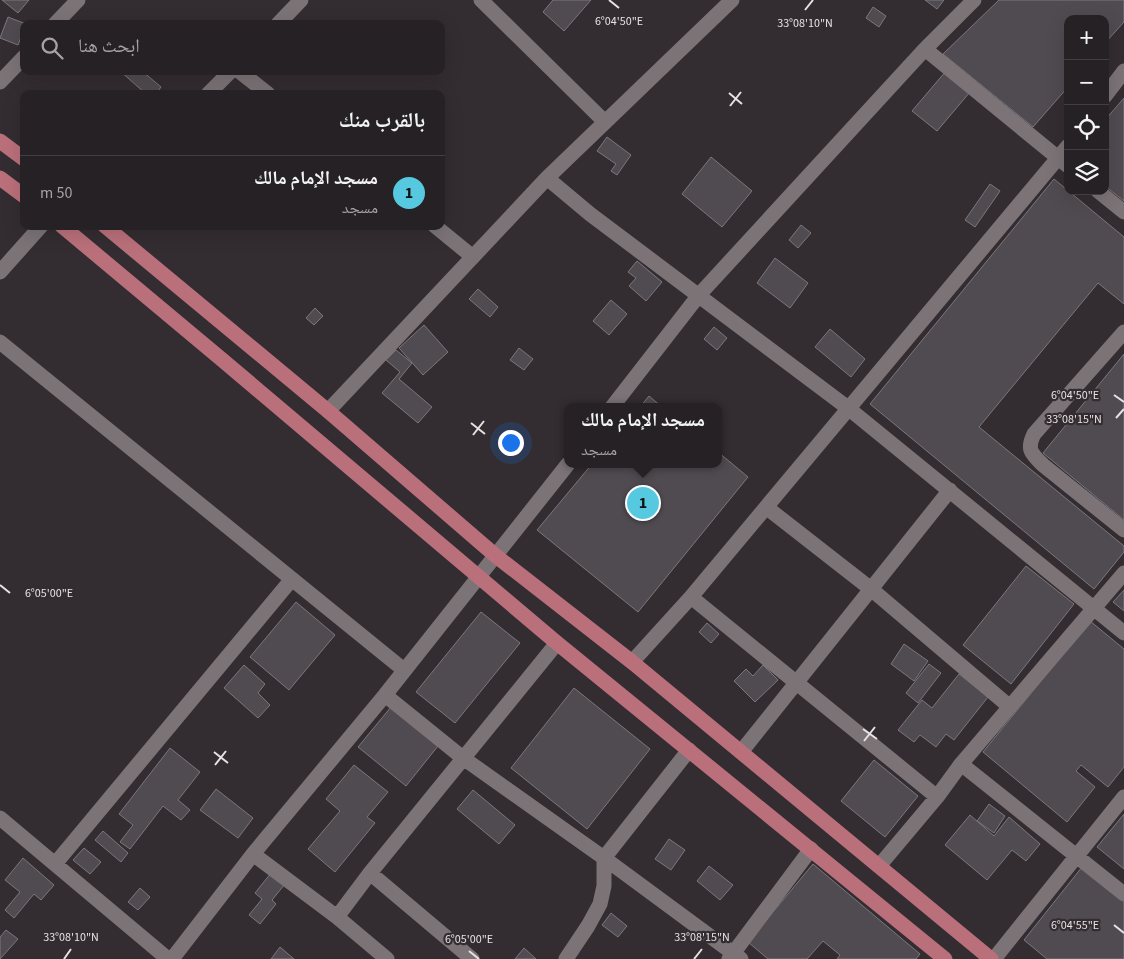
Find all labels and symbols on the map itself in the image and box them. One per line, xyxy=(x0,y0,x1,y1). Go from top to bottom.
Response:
text: 6°04'50"E xyxy=(595,13,643,30)
text: 33°08'10"N xyxy=(777,15,833,32)
text: 6°04'50"E xyxy=(1051,387,1099,404)
text: 33°08'15"N xyxy=(1046,411,1102,428)
your location xyxy=(498,430,524,456)
pin: 1 xyxy=(627,484,659,522)
text: 6°05'00"E xyxy=(25,585,73,602)
text: 6°04'55"E xyxy=(1051,917,1099,934)
text: 33°08'10"N xyxy=(43,929,99,946)
text: 33°08'15"N xyxy=(674,929,730,946)
text: 6°05'00"E xyxy=(445,931,493,948)

